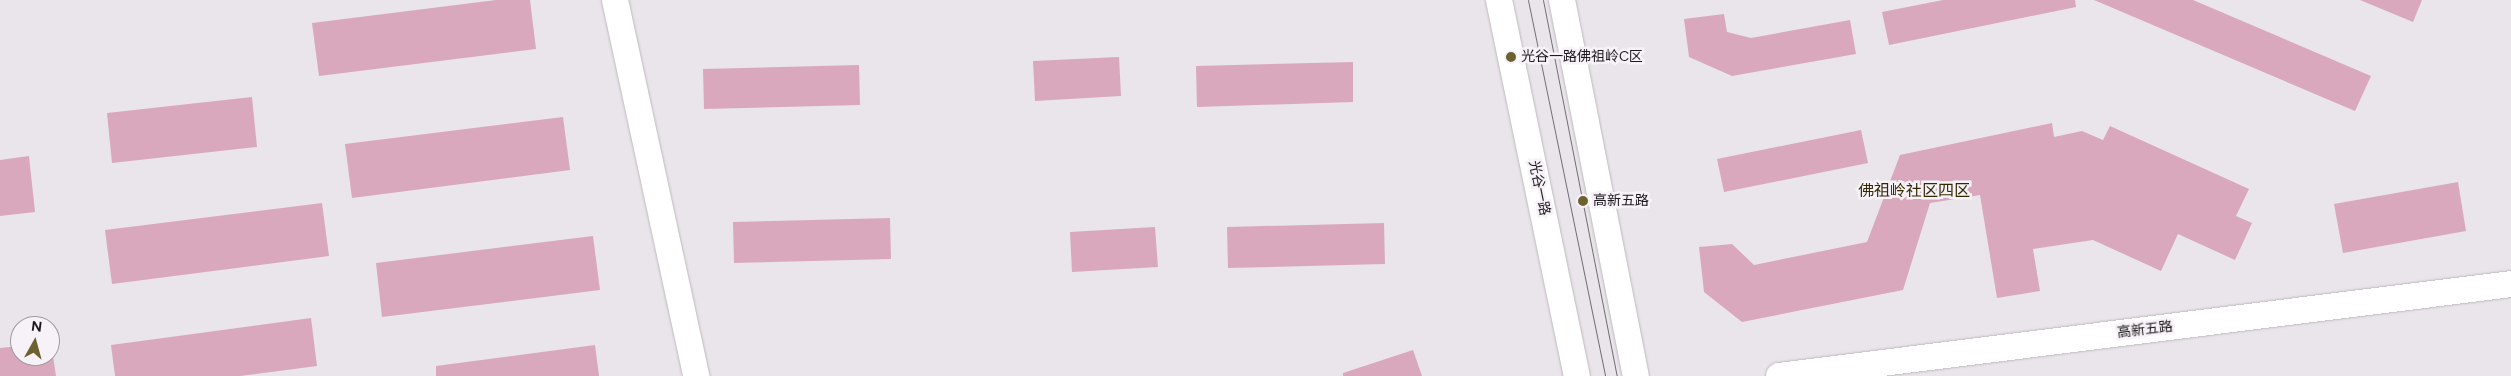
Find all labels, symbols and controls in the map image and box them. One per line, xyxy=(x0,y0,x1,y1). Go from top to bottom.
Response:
place label: 光谷一路佛祖岭C区 xyxy=(1521,49,1643,65)
marker: 光谷一路佛祖岭C区 xyxy=(1505,51,1517,63)
street label: 光谷一路 xyxy=(1525,159,1553,217)
district label: 佛祖岭社区四区 xyxy=(1858,181,1970,201)
place label: 高新五路 xyxy=(1593,193,1649,209)
marker: 高新五路 xyxy=(1577,195,1589,207)
north arrow xyxy=(10,316,60,366)
text: N xyxy=(30,318,43,336)
street label: 高新五路 xyxy=(2116,318,2174,342)

